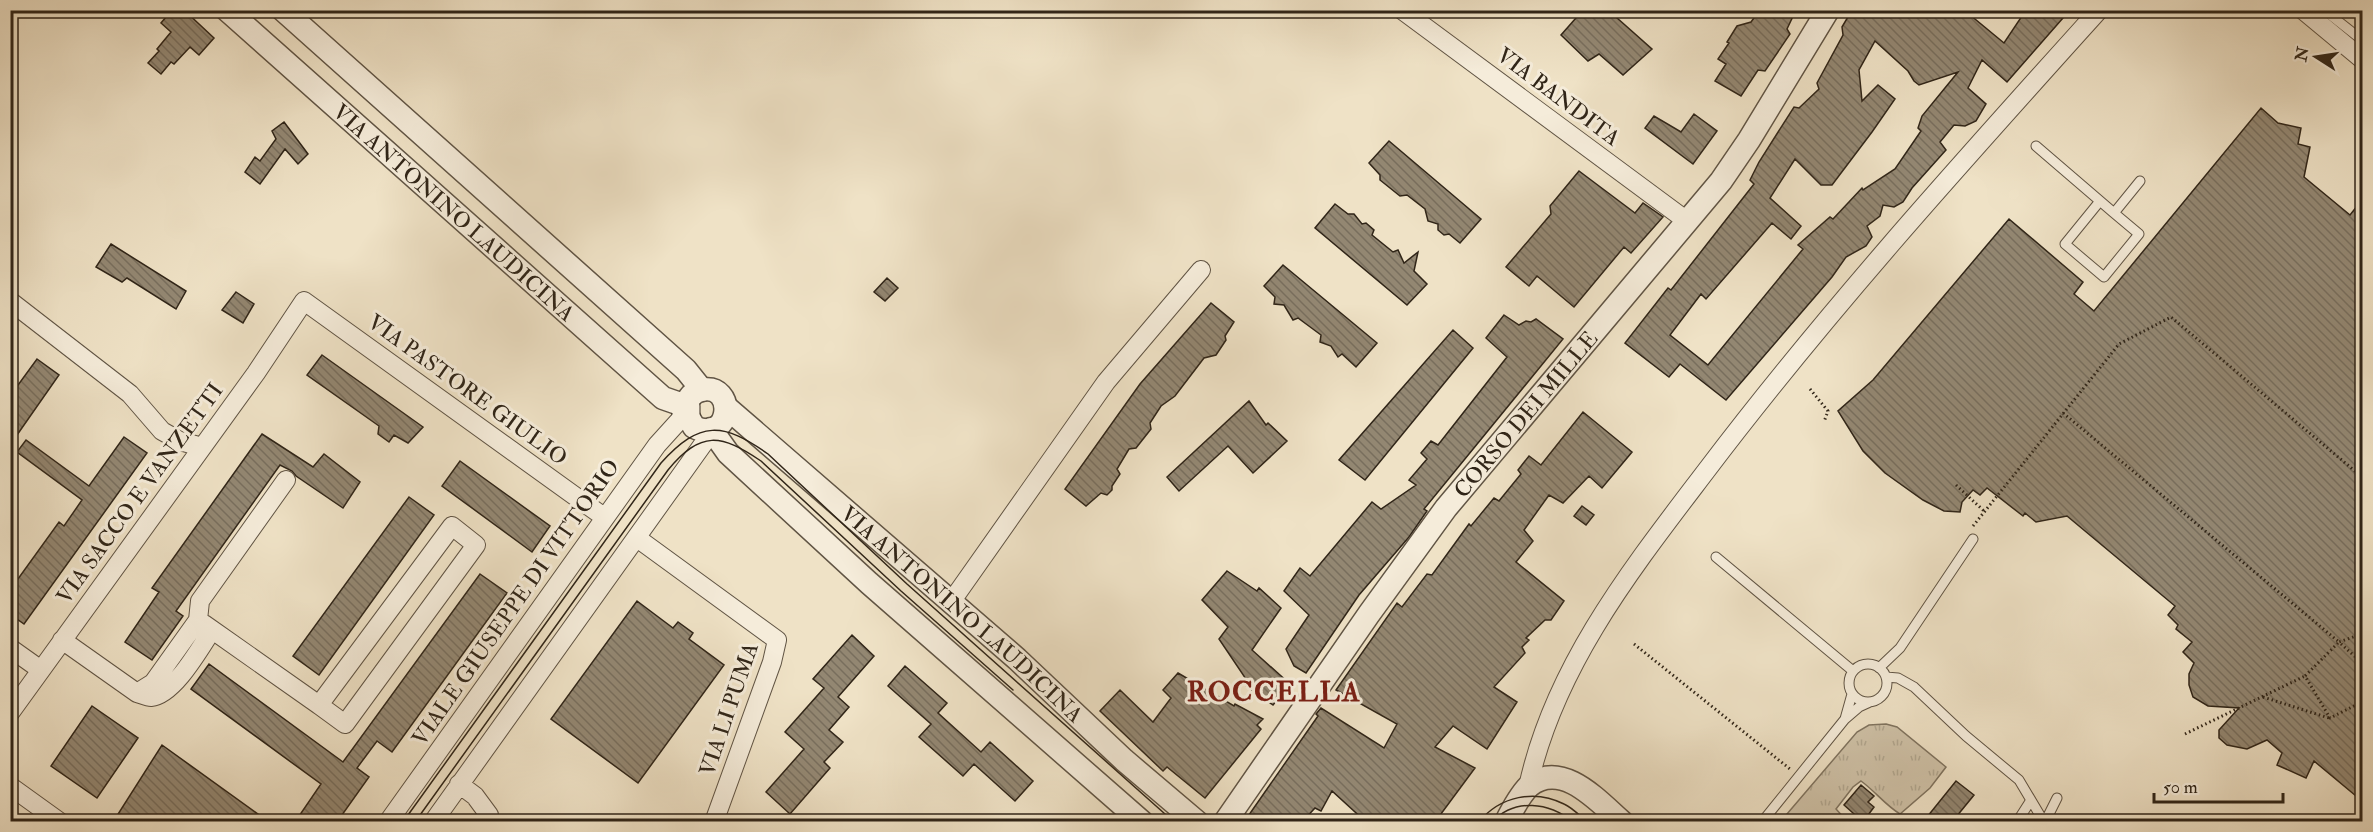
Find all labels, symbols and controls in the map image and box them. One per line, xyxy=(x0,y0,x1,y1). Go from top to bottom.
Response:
north arrow xyxy=(2286,27,2346,87)
street label: VIA BANDITA xyxy=(1491,41,1626,152)
text: N xyxy=(2291,44,2314,64)
street label: VIA ANTONINO LAUDICINA xyxy=(327,98,580,328)
street label: VIA PASTORE GIULIO xyxy=(362,308,573,472)
street label: CORSO DEI MILLE xyxy=(1448,325,1604,504)
street label: VIA SACCO E VANZETTI xyxy=(50,377,230,610)
street label: VIALE GIUSEPPE DI VITTORIO xyxy=(406,454,626,751)
street label: VIA ANTONINO LAUDICINA xyxy=(835,500,1089,729)
street label: VIA LI PUMA xyxy=(693,639,765,780)
district label: ROCCELLA xyxy=(1187,675,1361,710)
scale bar xyxy=(2154,766,2283,804)
text: 50 m xyxy=(2163,776,2198,799)

